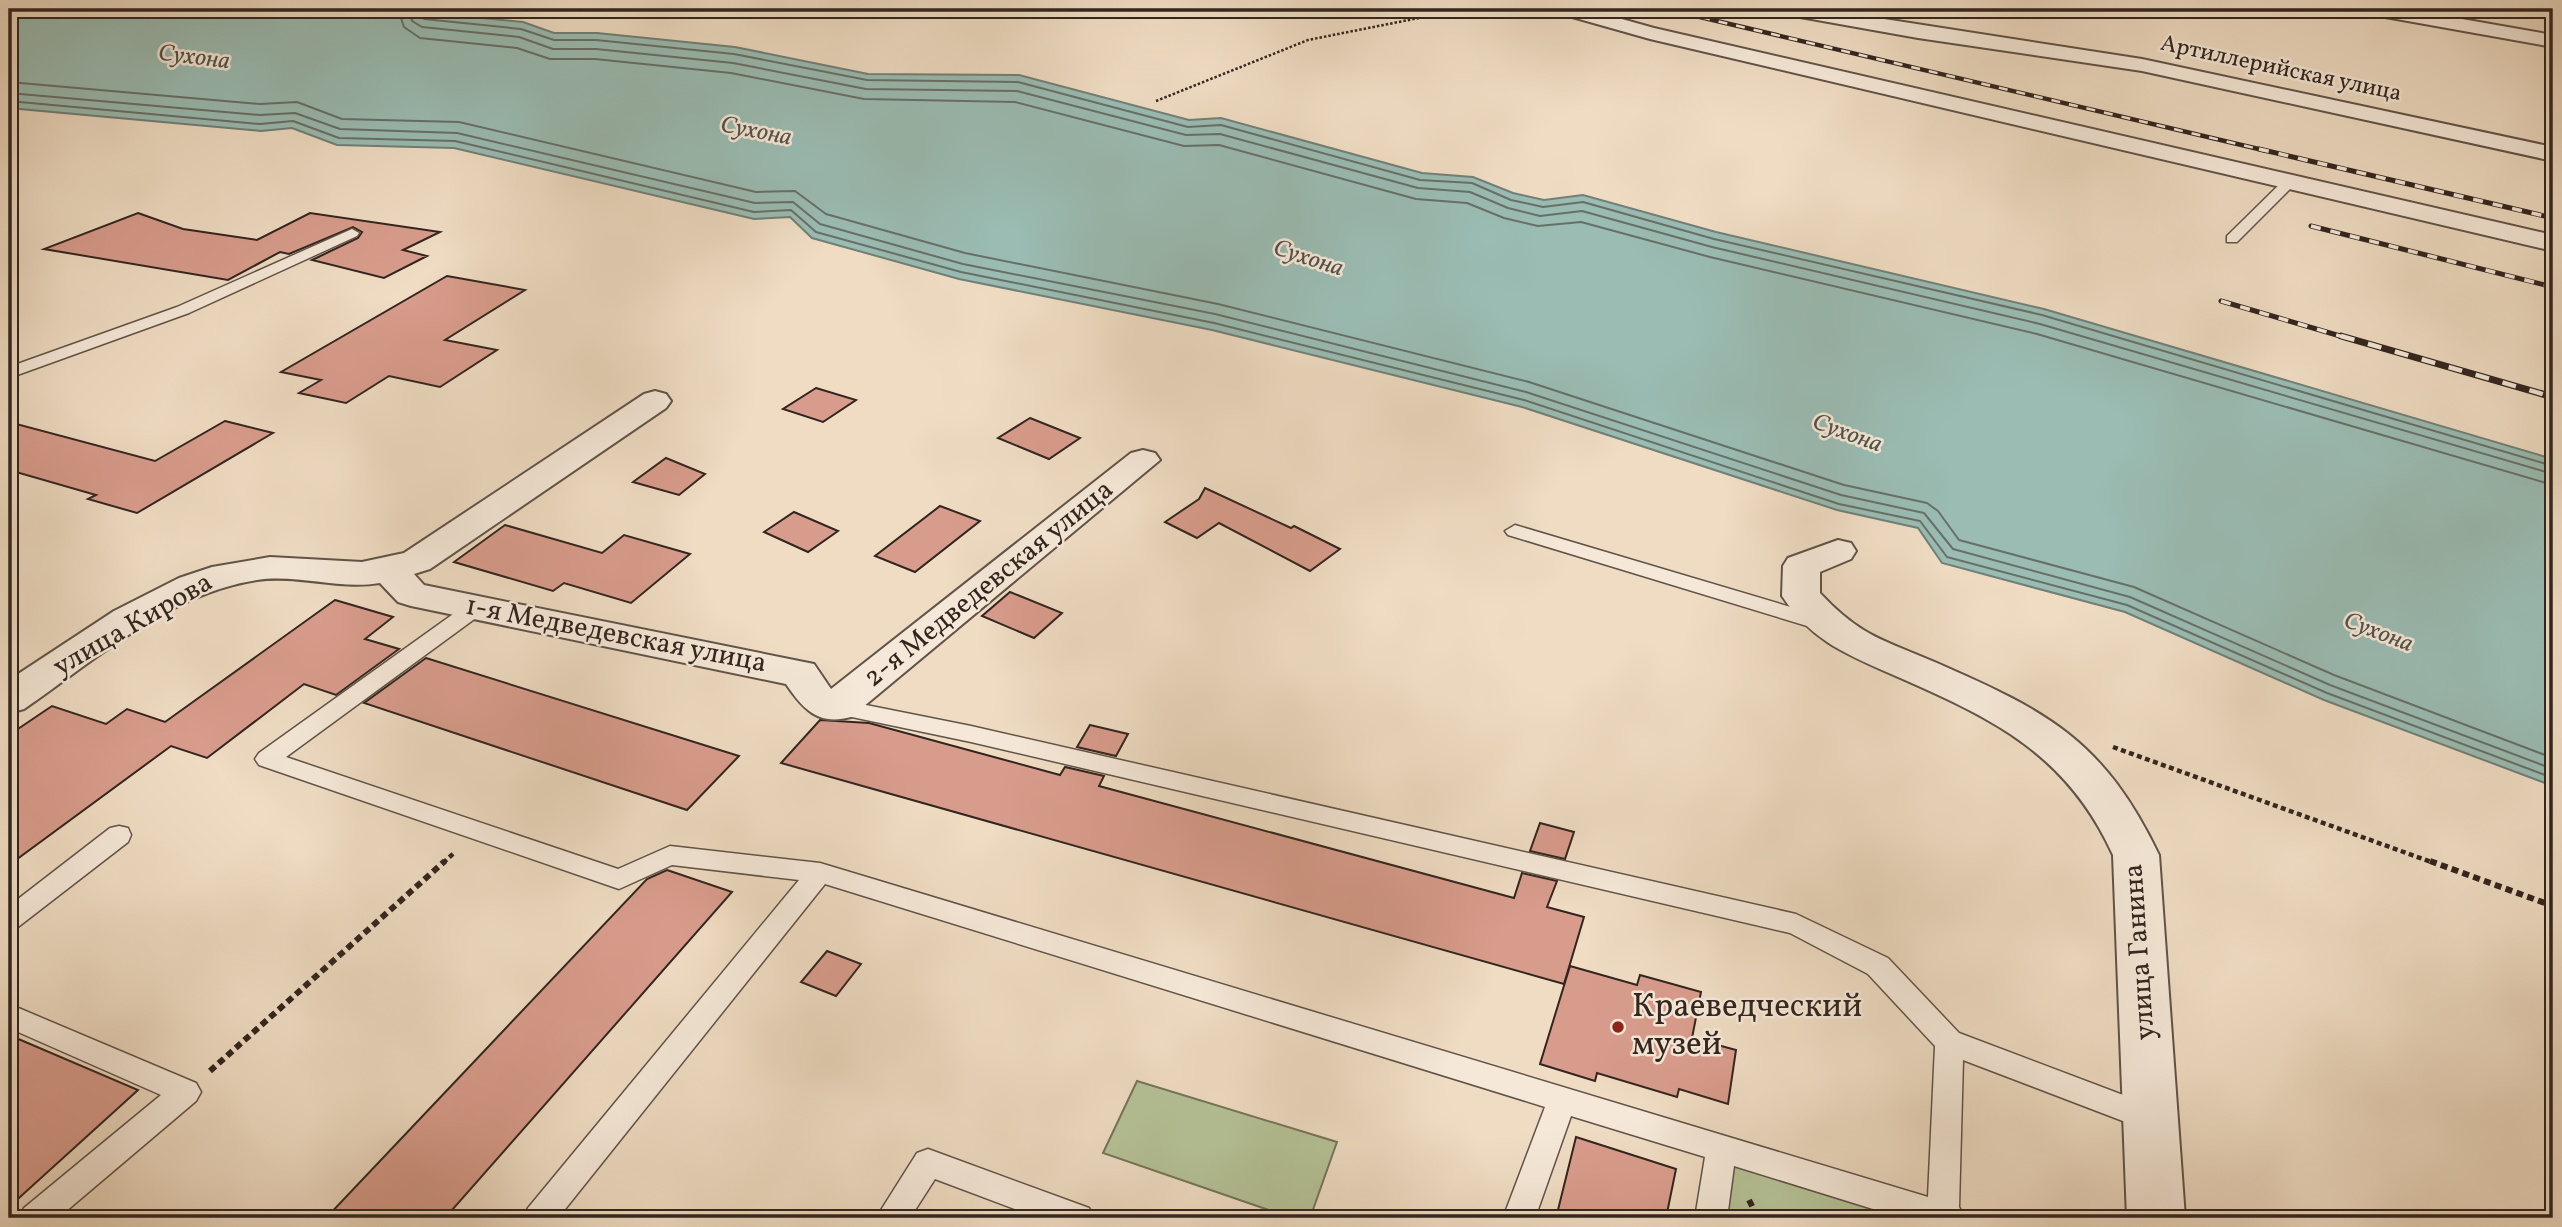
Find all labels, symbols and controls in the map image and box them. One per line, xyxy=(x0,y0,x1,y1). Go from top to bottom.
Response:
street label: Артиллерийская улица xyxy=(2157,28,2405,110)
water label: Сухона xyxy=(156,37,232,79)
water label: Сухона xyxy=(717,108,795,156)
water label: Сухона xyxy=(1268,232,1348,286)
water label: Сухона xyxy=(1807,406,1887,462)
street label: 2-я Медведевская улица xyxy=(856,471,1122,697)
street label: улица Кирова xyxy=(46,563,220,687)
street label: 1-я Медведевская улица xyxy=(462,587,770,683)
water label: Сухона xyxy=(2338,604,2418,662)
street label: улица Ганина xyxy=(2114,863,2166,1041)
place label: Краеведческий музей xyxy=(1632,985,1862,1069)
marker: Краеведческий музей xyxy=(1610,1019,1626,1035)

